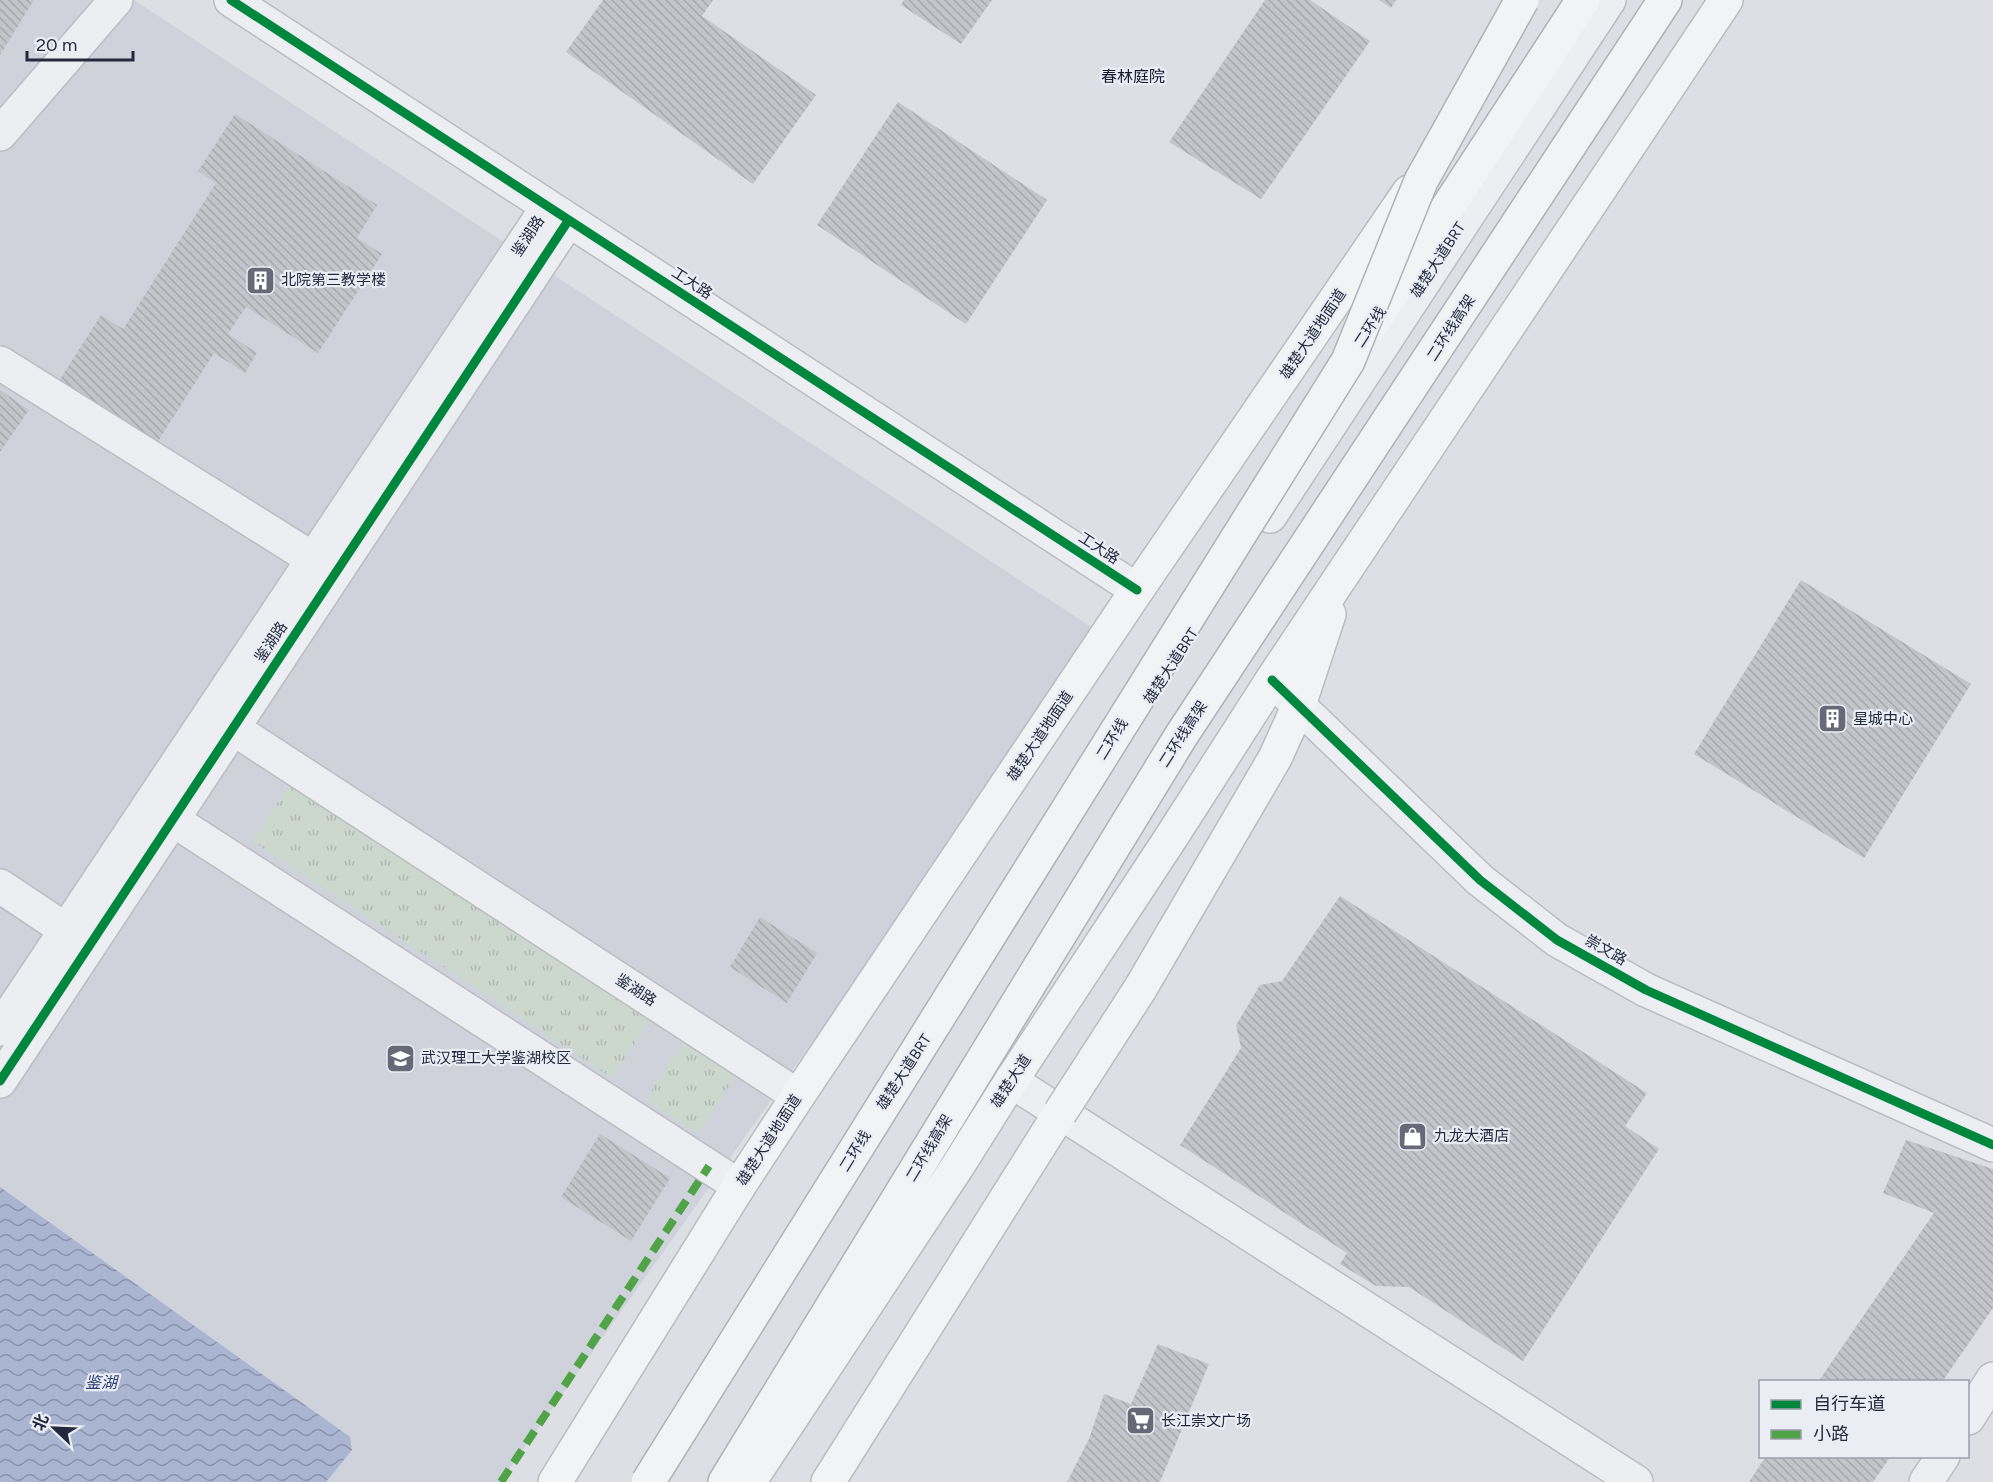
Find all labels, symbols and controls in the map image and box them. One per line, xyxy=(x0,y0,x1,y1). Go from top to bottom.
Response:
scale bar xyxy=(27,24,134,62)
text: 20 m xyxy=(36,34,77,56)
district label: 春林庭院 xyxy=(1101,67,1165,86)
street label: 鉴湖路 xyxy=(508,212,548,260)
street label: 雄楚大道BRT xyxy=(1407,218,1470,301)
street label: 工大路 xyxy=(668,263,716,303)
building icon: 北院第三教学楼 xyxy=(244,264,276,296)
place label: 北院第三教学楼 xyxy=(281,271,386,289)
street label: 雄楚大道地面道 xyxy=(1276,285,1350,383)
street label: 二环线高架 xyxy=(1423,292,1479,364)
street label: 二环线 xyxy=(1350,303,1390,351)
street label: 工大路 xyxy=(1075,528,1123,568)
street label: 鉴湖路 xyxy=(251,618,291,666)
street label: 雄楚大道BRT xyxy=(1140,624,1203,707)
street label: 雄楚大道地面道 xyxy=(1003,687,1077,785)
street label: 二环线高架 xyxy=(1155,698,1211,770)
building icon: 星城中心 xyxy=(1816,703,1848,735)
place label: 星城中心 xyxy=(1853,710,1913,728)
street label: 二环线 xyxy=(1092,715,1132,763)
street label: 崇文路 xyxy=(1582,931,1630,969)
street label: 鉴湖路 xyxy=(612,970,660,1010)
street label: 雄楚大道BRT xyxy=(873,1030,936,1113)
school or university icon: 武汉理工大学鉴湖校区 xyxy=(384,1042,416,1074)
place label: 武汉理工大学鉴湖校区 xyxy=(421,1049,571,1067)
street label: 雄楚大道 xyxy=(987,1051,1035,1111)
street label: 雄楚大道地面道 xyxy=(733,1091,805,1189)
street label: 二环线高架 xyxy=(902,1111,956,1185)
shop icon: 九龙大酒店 xyxy=(1397,1120,1429,1152)
street label: 二环线 xyxy=(835,1127,875,1175)
place label: 九龙大酒店 xyxy=(1434,1127,1509,1145)
water label: 鉴湖 xyxy=(85,1373,120,1392)
legend xyxy=(1759,1380,1969,1458)
text: 自行车道 xyxy=(1813,1393,1885,1415)
north arrow xyxy=(24,1398,84,1458)
supermarket icon: 长江崇文广场 xyxy=(1124,1405,1156,1437)
text: 北 xyxy=(29,1411,53,1433)
place label: 长江崇文广场 xyxy=(1161,1412,1251,1430)
text: 小路 xyxy=(1813,1423,1849,1445)

